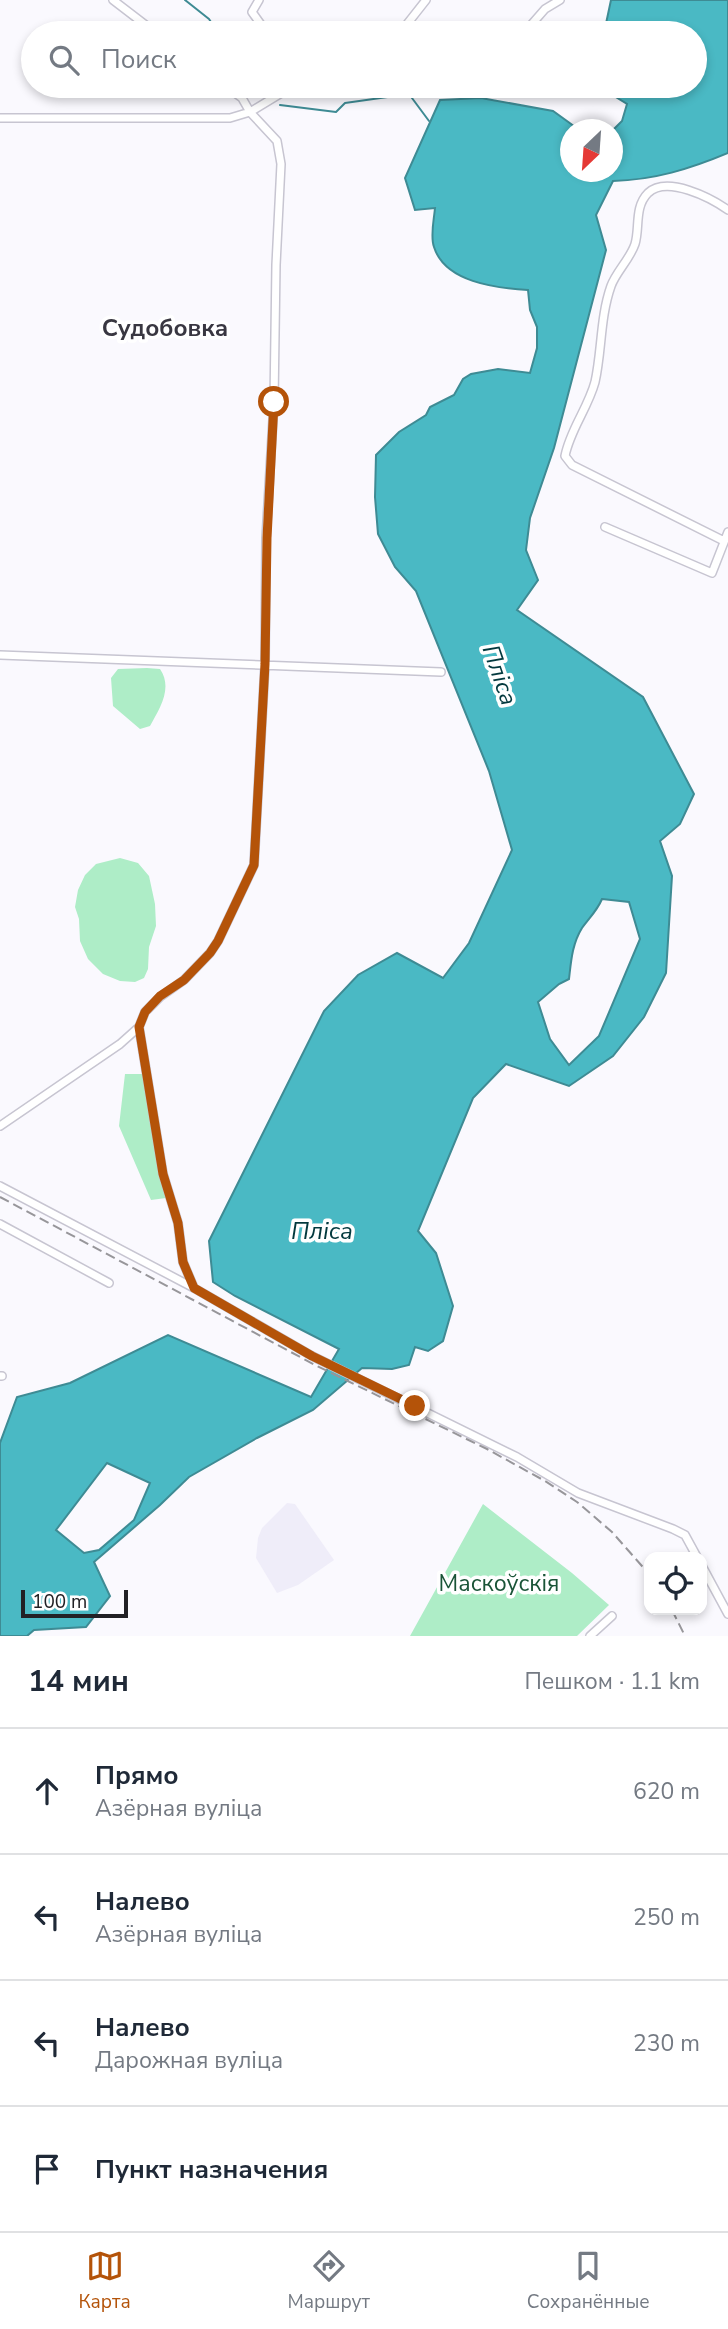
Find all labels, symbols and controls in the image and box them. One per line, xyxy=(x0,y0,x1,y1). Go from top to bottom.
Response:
search box xyxy=(21,21,707,98)
icon: search xyxy=(45,41,83,79)
text: Поиск xyxy=(101,42,177,77)
north arrow xyxy=(560,119,623,182)
district label: Судобовка xyxy=(102,312,228,344)
route start xyxy=(258,386,289,417)
water label: Пліса xyxy=(475,640,525,710)
water label: Пліса xyxy=(291,1215,353,1247)
route end xyxy=(399,1390,430,1421)
map controls xyxy=(644,1552,707,1615)
button: locate xyxy=(644,1552,707,1615)
park label: Маскоўскія xyxy=(439,1568,559,1599)
scale bar xyxy=(21,1587,128,1619)
text: 100 m xyxy=(32,1589,87,1615)
text: 14 мин xyxy=(28,1661,129,1702)
text: Пешком · 1.1 km xyxy=(524,1666,700,1697)
text: Прямо xyxy=(95,1758,179,1793)
icon: ahead xyxy=(28,1772,66,1810)
text: 620 m xyxy=(633,1776,700,1807)
text: Азёрная вуліца xyxy=(95,1793,262,1824)
text: Налево xyxy=(95,1884,190,1919)
icon: left xyxy=(28,1898,66,1936)
text: 250 m xyxy=(633,1902,700,1933)
text: Азёрная вуліца xyxy=(95,1919,262,1950)
text: Налево xyxy=(95,2010,190,2045)
icon: left xyxy=(28,2024,66,2062)
text: 230 m xyxy=(633,2028,700,2059)
text: Дарожная вуліца xyxy=(95,2045,283,2076)
icon: arrive xyxy=(28,2150,66,2188)
text: Пункт назначения xyxy=(95,2152,328,2187)
tab: Карта xyxy=(78,2247,131,2315)
tab: Маршрут xyxy=(288,2247,370,2315)
tab: Сохранённые xyxy=(527,2247,650,2315)

